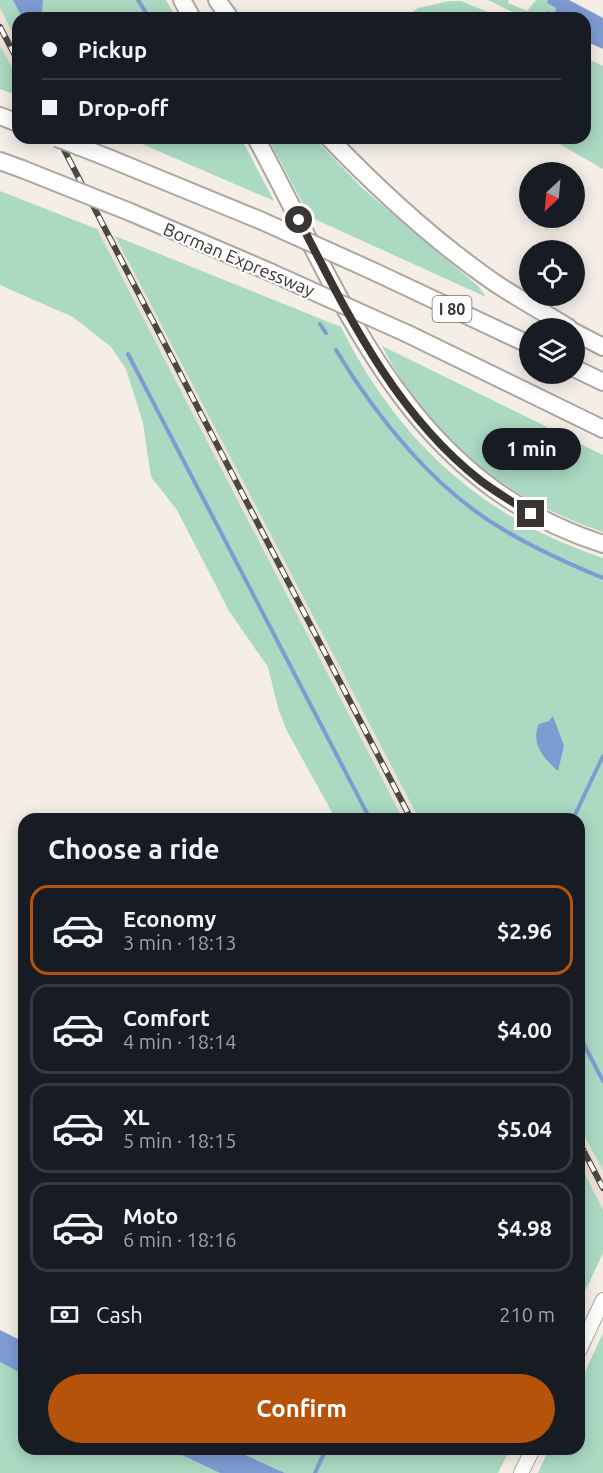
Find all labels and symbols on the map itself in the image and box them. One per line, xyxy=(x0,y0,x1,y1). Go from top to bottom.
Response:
north arrow xyxy=(519,162,585,228)
route start xyxy=(285,206,312,233)
street label: Borman Expressway xyxy=(160,218,318,300)
road number: I 80 xyxy=(432,296,472,322)
callout: 1 min xyxy=(482,427,580,469)
route end xyxy=(517,500,544,527)

